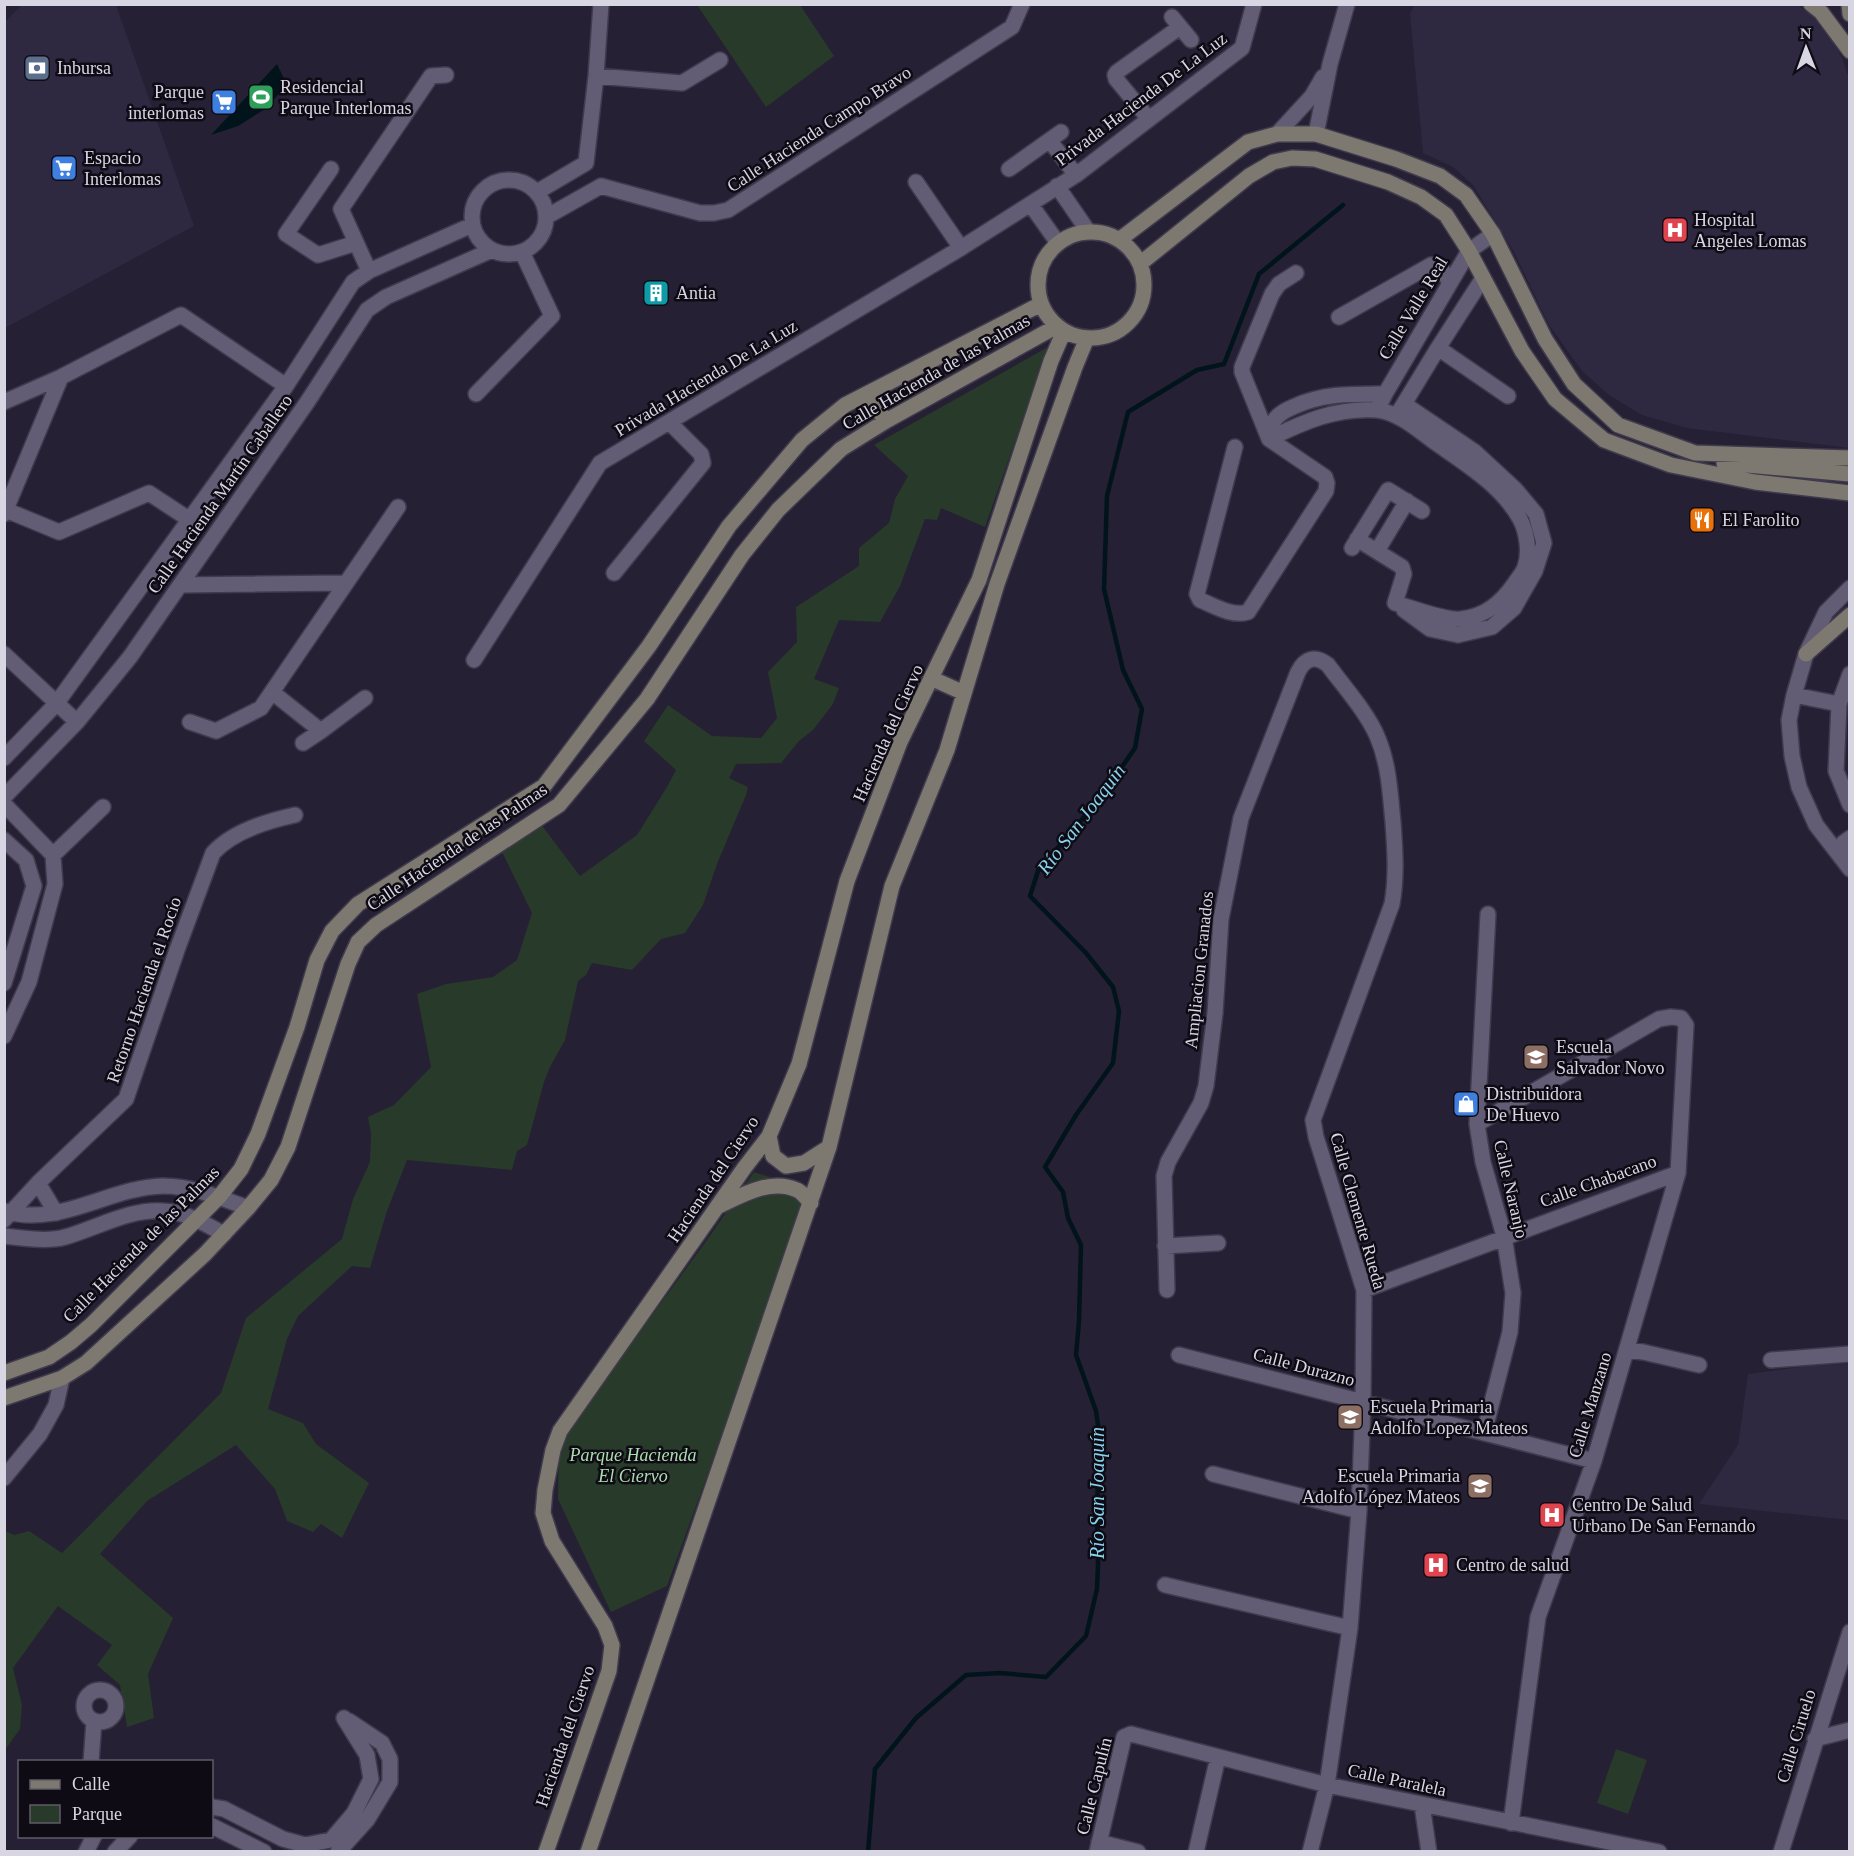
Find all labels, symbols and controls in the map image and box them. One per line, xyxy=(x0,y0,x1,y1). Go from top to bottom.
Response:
north arrow xyxy=(1776,18,1836,78)
text: N xyxy=(1800,25,1812,42)
street label: Privada Hacienda De La Luz xyxy=(1052,28,1230,170)
bank icon: Inbursa xyxy=(22,53,52,83)
place label: Inbursa xyxy=(57,58,111,78)
street label: Calle Hacienda Campo Bravo xyxy=(723,62,915,196)
place label: Residencial Parque Interlomas xyxy=(280,77,411,118)
place label: Parque interlomas xyxy=(128,82,204,123)
sports icon: Residencial Parque Interlomas xyxy=(246,82,276,112)
supermarket icon: Parque interlomas xyxy=(209,87,239,117)
place label: Espacio Interlomas xyxy=(84,148,161,189)
supermarket icon: Espacio Interlomas xyxy=(49,153,79,183)
place label: Hospital Angeles Lomas xyxy=(1694,210,1806,251)
hospital icon: Hospital Angeles Lomas xyxy=(1660,215,1690,245)
street label: Calle Valle Real xyxy=(1374,253,1452,363)
building icon: Antia xyxy=(641,278,671,308)
place label: Antia xyxy=(676,283,716,303)
street label: Calle Hacienda de las Palmas xyxy=(839,310,1033,434)
street label: Privada Hacienda De La Luz xyxy=(611,316,801,440)
street label: Calle Hacienda Martín Caballero xyxy=(143,391,297,597)
restaurant icon: El Farolito xyxy=(1687,505,1717,535)
place label: El Farolito xyxy=(1722,510,1800,530)
street label: Hacienda del Ciervo xyxy=(849,661,927,805)
water label: Río San Joaquín xyxy=(1032,760,1130,880)
street label: Calle Hacienda de las Palmas xyxy=(363,779,551,915)
street label: Ampliacion Granados xyxy=(1181,890,1217,1050)
street label: Retorno Hacienda el Rocío xyxy=(103,894,185,1086)
place label: Escuela Salvador Novo xyxy=(1556,1037,1664,1078)
school or university icon: Escuela Salvador Novo xyxy=(1521,1042,1551,1072)
place label: Distribuidora De Huevo xyxy=(1486,1084,1582,1125)
shop icon: Distribuidora De Huevo xyxy=(1451,1089,1481,1119)
street label: Hacienda del Ciervo xyxy=(663,1112,763,1246)
street label: Calle Clemente Rueda xyxy=(1326,1130,1390,1292)
street label: Calle Naranjo xyxy=(1490,1138,1532,1240)
street label: Calle Chabacano xyxy=(1537,1151,1659,1211)
street label: Calle Hacienda de las Palmas xyxy=(59,1162,223,1326)
street label: Calle Durazno xyxy=(1251,1344,1357,1390)
street label: Calle Manzano xyxy=(1564,1350,1616,1460)
place label: Escuela Primaria Adolfo Lopez Mateos xyxy=(1370,1397,1528,1438)
school or university icon: Escuela Primaria Adolfo Lopez Mateos xyxy=(1335,1402,1365,1432)
water label: Río San Joaquín xyxy=(1086,1427,1109,1560)
park label: Parque Hacienda El Ciervo xyxy=(569,1445,696,1486)
place label: Escuela Primaria Adolfo López Mateos xyxy=(1302,1466,1460,1507)
school or university icon: Escuela Primaria Adolfo López Mateos xyxy=(1465,1471,1495,1501)
place label: Centro De Salud Urbano De San Fernando xyxy=(1572,1495,1755,1536)
hospital icon: Centro De Salud Urbano De San Fernando xyxy=(1537,1500,1567,1530)
hospital icon: Centro de salud xyxy=(1421,1550,1451,1580)
place label: Centro de salud xyxy=(1456,1555,1569,1575)
street label: Hacienda del Ciervo xyxy=(531,1663,599,1809)
street label: Calle Ciruelo xyxy=(1772,1687,1820,1785)
street label: Calle Capulín xyxy=(1072,1735,1116,1837)
legend xyxy=(18,1760,213,1838)
street label: Calle Paralela xyxy=(1346,1760,1448,1800)
text: Calle xyxy=(72,1774,110,1794)
text: Parque xyxy=(72,1804,122,1824)

